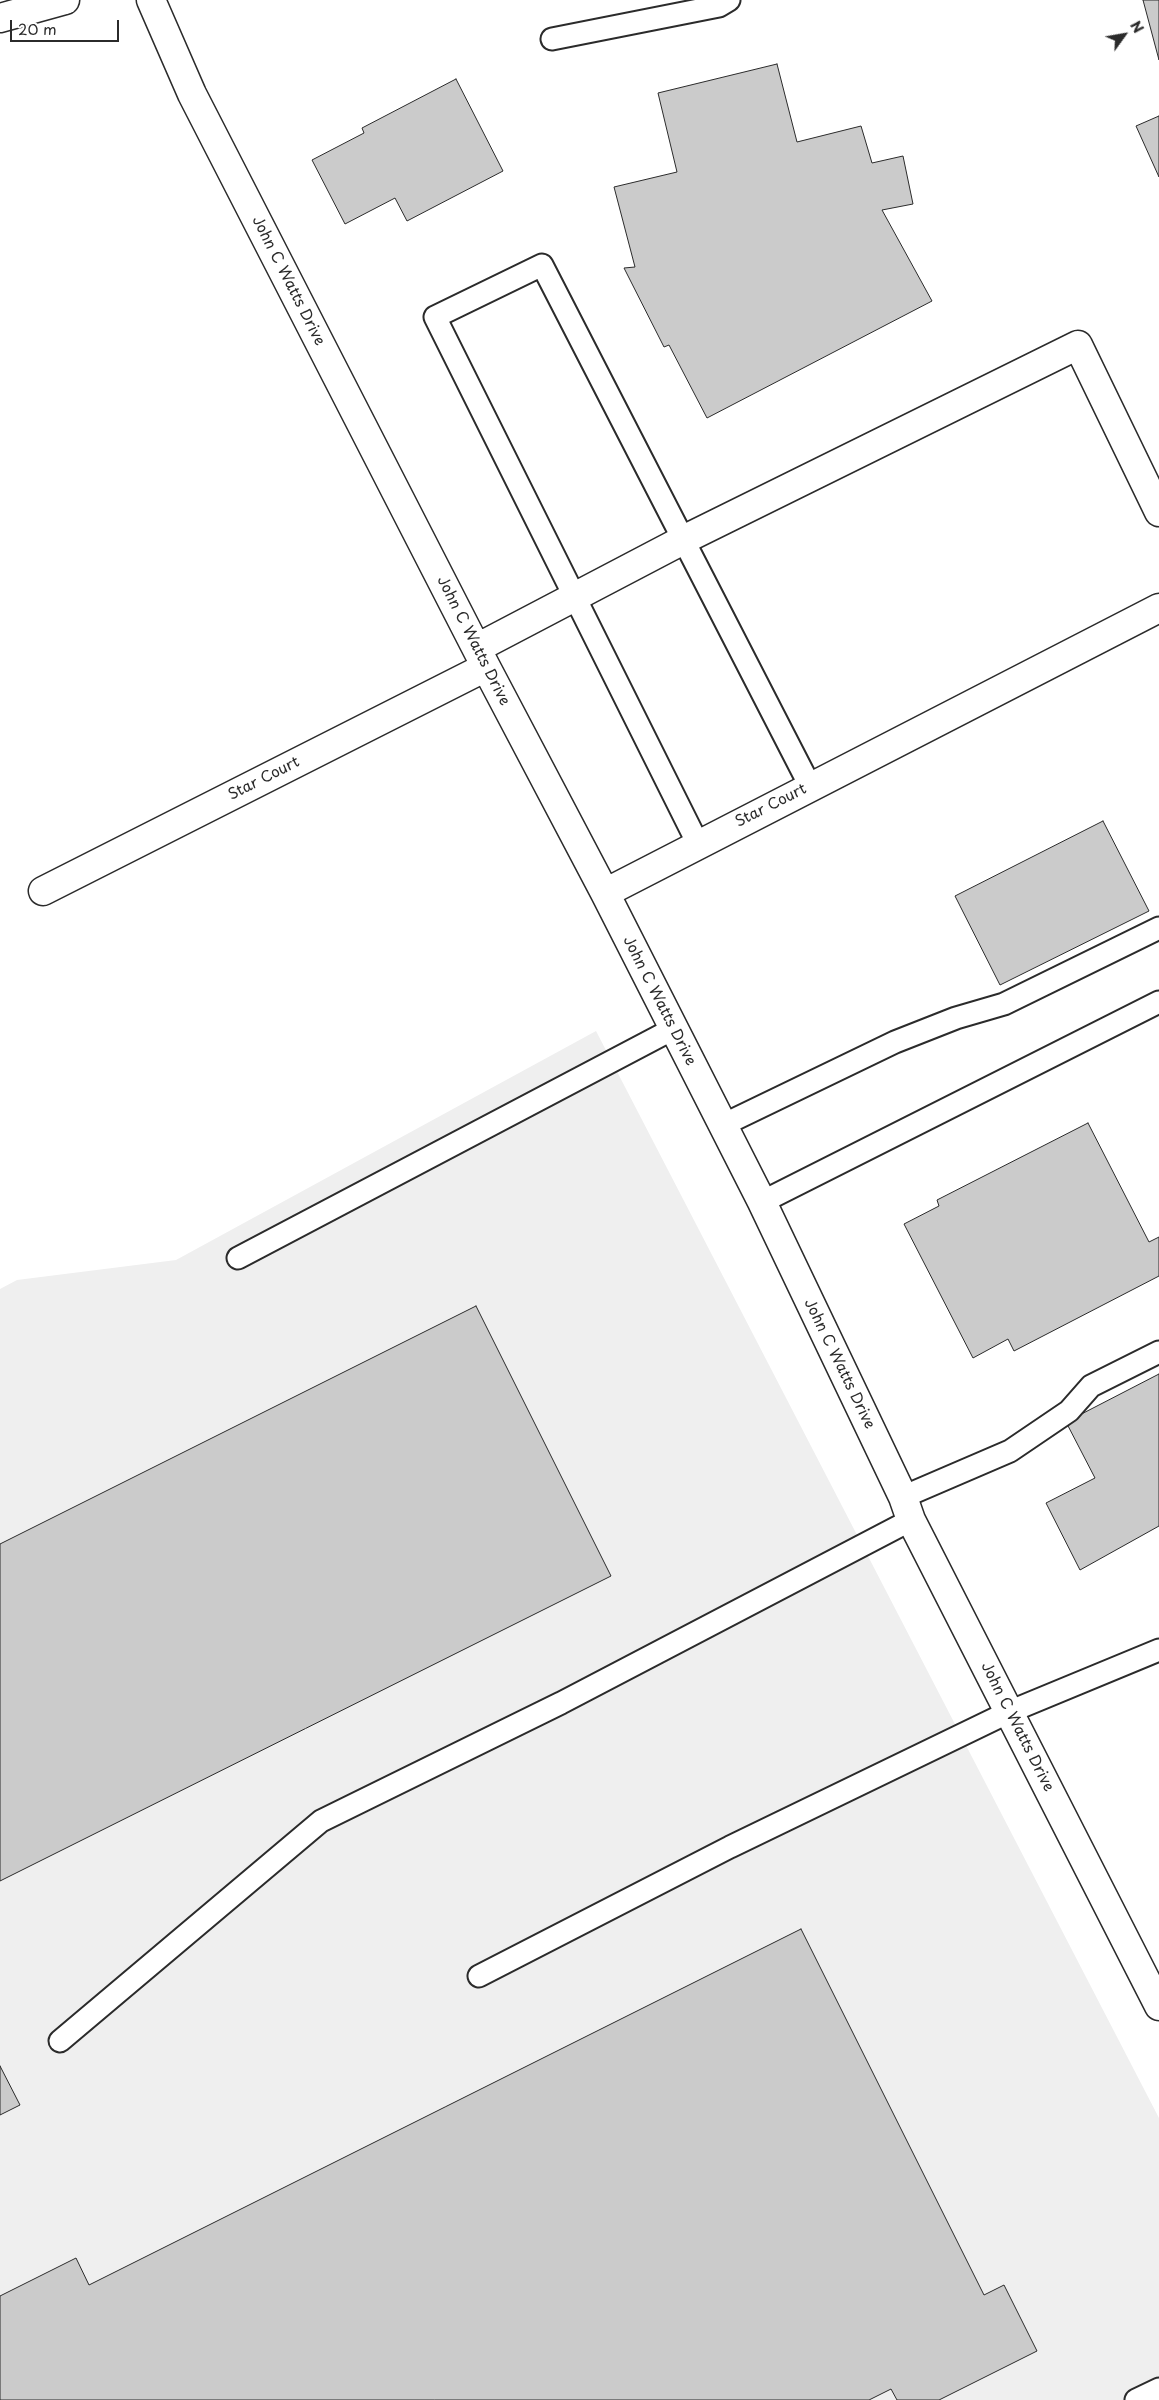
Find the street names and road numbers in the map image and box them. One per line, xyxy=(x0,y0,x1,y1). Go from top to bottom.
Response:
street label: John C Watts Drive xyxy=(248,213,328,349)
street label: John C Watts Drive xyxy=(433,573,513,709)
street label: Star Court xyxy=(225,753,303,805)
street label: Star Court xyxy=(732,780,810,832)
street label: John C Watts Drive xyxy=(619,933,699,1069)
street label: John C Watts Drive xyxy=(800,1296,878,1432)
street label: John C Watts Drive xyxy=(977,1659,1057,1795)

